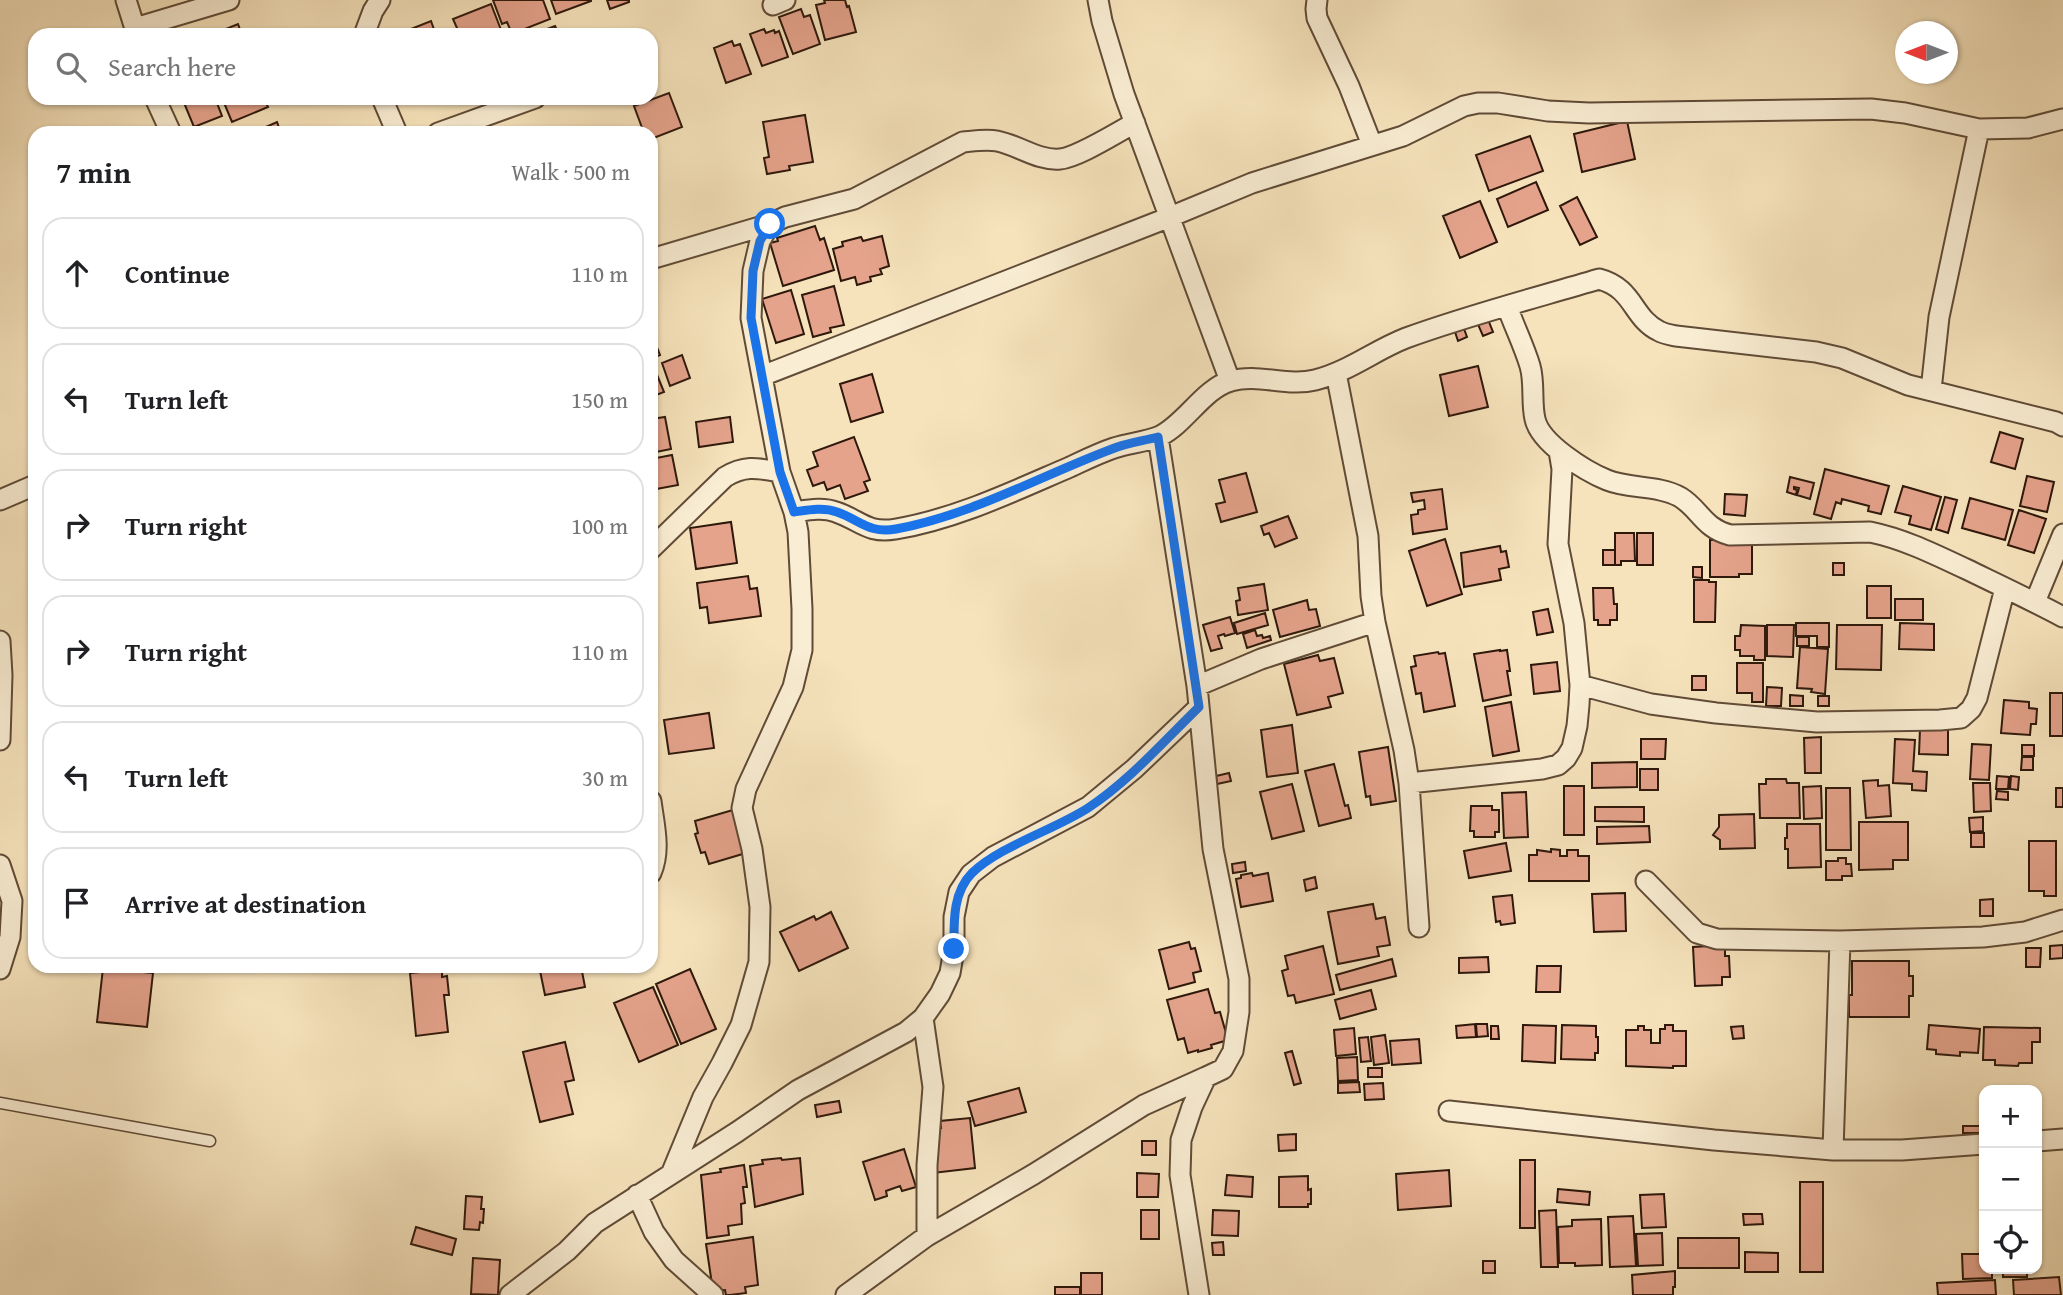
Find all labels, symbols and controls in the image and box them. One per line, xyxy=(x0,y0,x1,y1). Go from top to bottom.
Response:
north arrow xyxy=(1895,21,1958,84)
search box xyxy=(28,28,658,105)
text: Search here xyxy=(108,47,236,86)
icon: search xyxy=(52,48,90,86)
text: 7 min xyxy=(56,150,131,194)
text: Walk · 500 m xyxy=(511,155,630,188)
route start xyxy=(754,208,785,239)
icon: ahead xyxy=(58,254,96,292)
text: Continue xyxy=(125,254,230,293)
text: 110 m xyxy=(571,257,628,290)
icon: left xyxy=(58,380,96,418)
text: Turn left xyxy=(125,380,228,419)
text: 150 m xyxy=(571,383,628,416)
icon: right xyxy=(58,506,96,544)
text: Turn right xyxy=(125,506,247,545)
text: 100 m xyxy=(571,509,628,542)
icon: right xyxy=(58,632,96,670)
text: Turn right xyxy=(125,632,247,671)
text: 110 m xyxy=(571,635,628,668)
icon: left xyxy=(58,758,96,796)
text: Turn left xyxy=(125,758,228,797)
text: 30 m xyxy=(582,761,628,794)
icon: arrive xyxy=(58,884,96,922)
text: Arrive at destination xyxy=(125,884,366,923)
route end xyxy=(938,933,969,964)
map controls xyxy=(1979,1085,2042,1274)
button: + xyxy=(1979,1085,2042,1148)
button: − xyxy=(1979,1148,2042,1211)
button: locate xyxy=(1979,1211,2042,1274)

